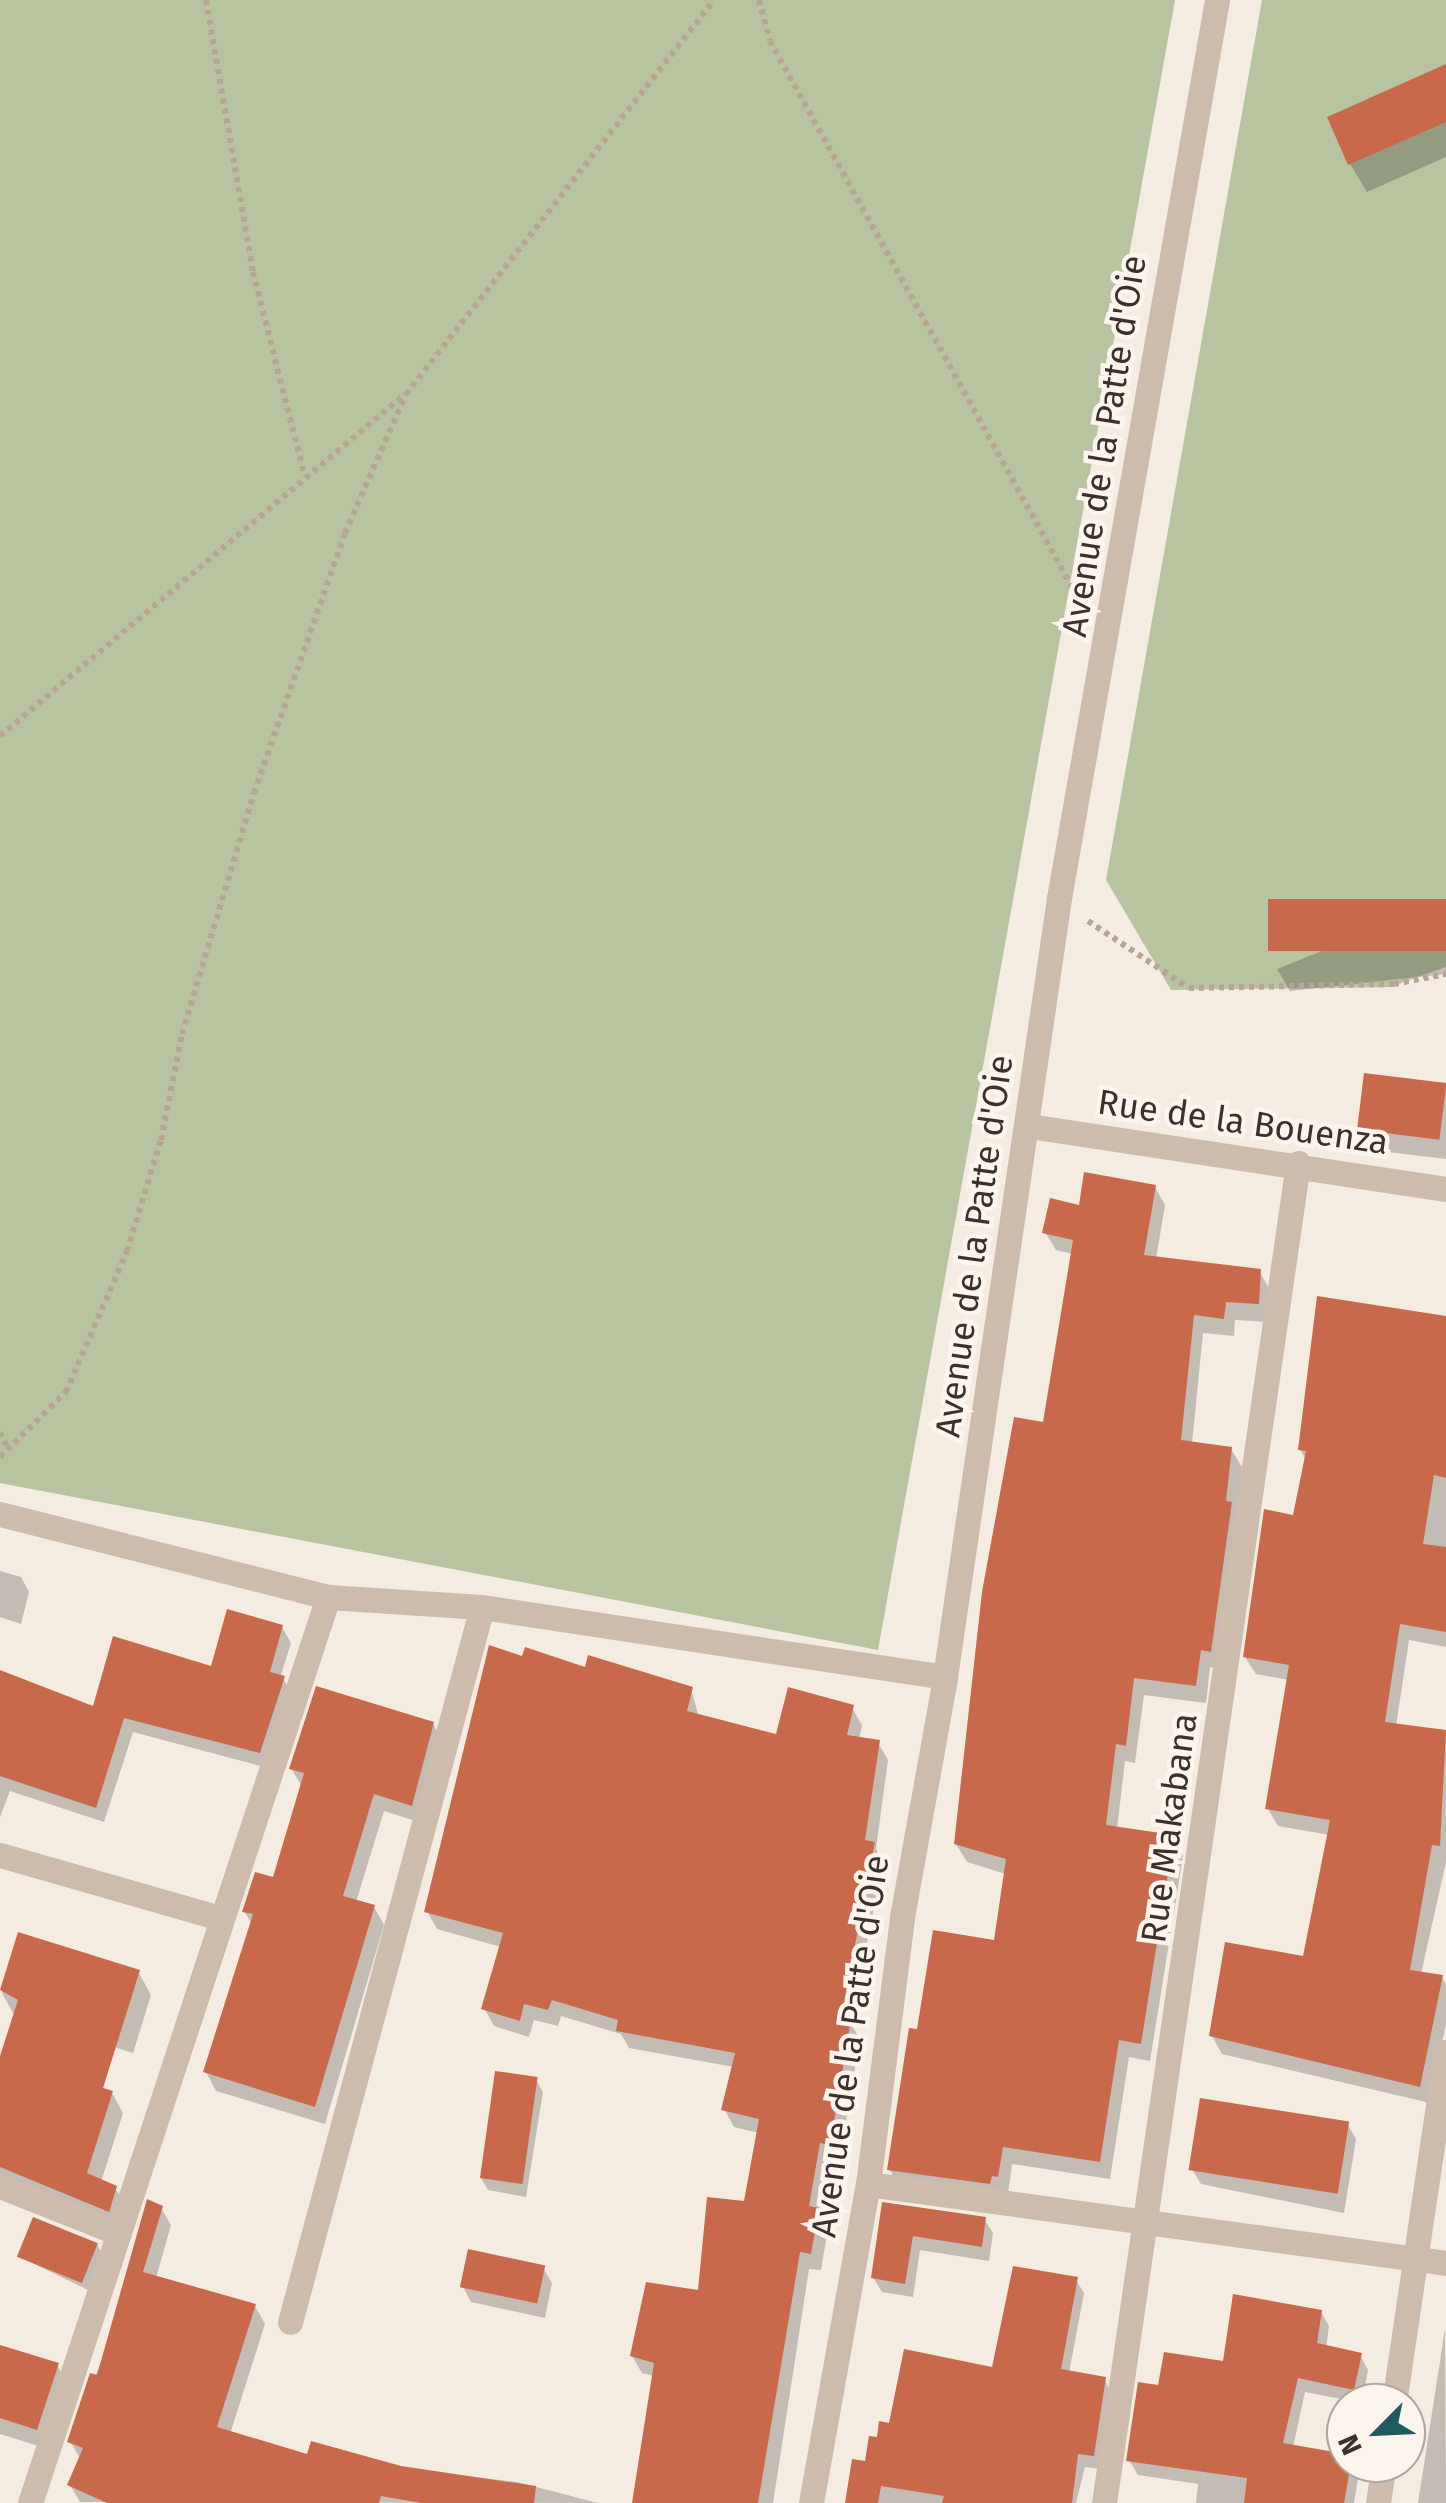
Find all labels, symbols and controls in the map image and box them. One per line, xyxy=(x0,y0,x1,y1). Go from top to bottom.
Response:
street label: Avenue de la Patte d'Oie xyxy=(1053,252,1155,640)
street label: Avenue de la Patte d'Oie xyxy=(926,1052,1022,1440)
street label: Rue de la Bouenza xyxy=(1095,1081,1391,1163)
street label: Rue Makabana xyxy=(1132,1710,1206,1946)
street label: Avenue de la Patte d'Oie xyxy=(802,1852,898,2240)
north arrow xyxy=(1326,2383,1426,2483)
text: N xyxy=(1331,2429,1369,2460)

